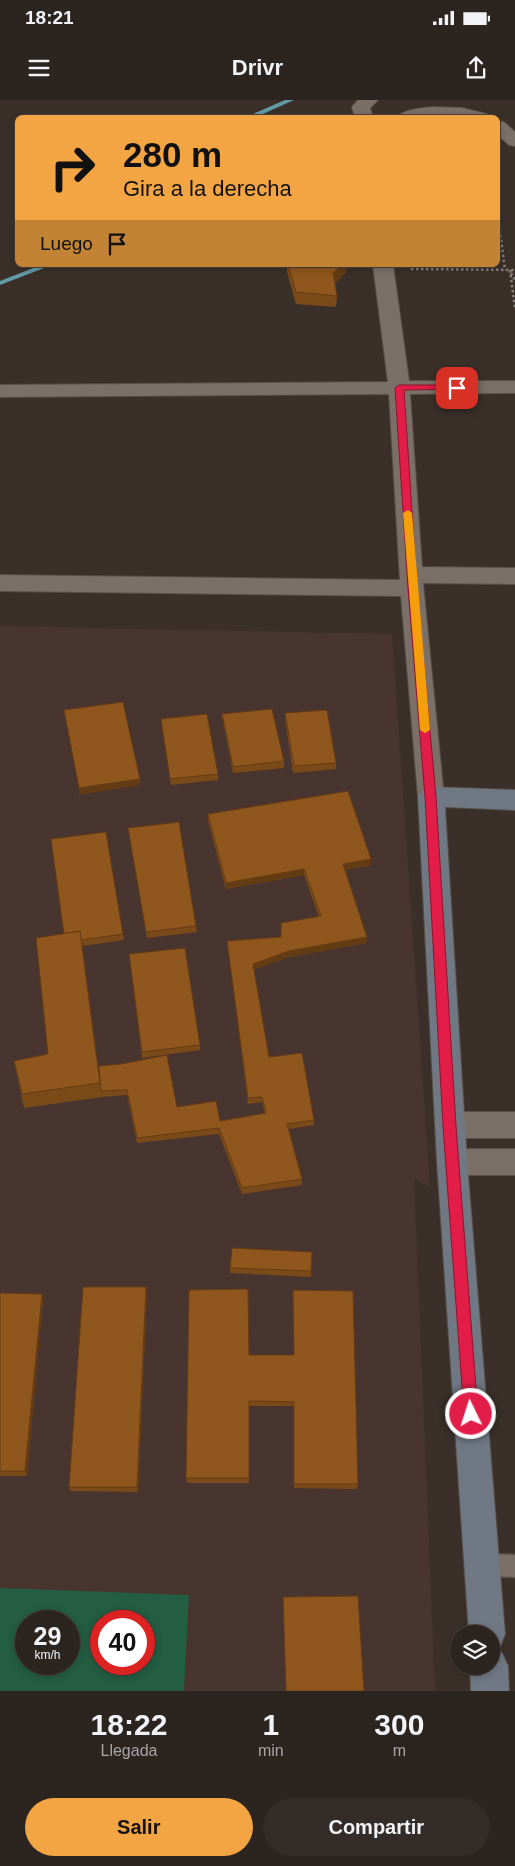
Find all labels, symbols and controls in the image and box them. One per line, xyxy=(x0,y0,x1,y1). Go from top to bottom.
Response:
text: 18:21 xyxy=(25,7,74,28)
icon: menu xyxy=(25,54,53,82)
icon: share xyxy=(462,54,490,82)
text: Drivr xyxy=(232,55,283,80)
icon: right xyxy=(40,135,105,200)
text: 280 m xyxy=(123,135,222,174)
text: Gira a la derecha xyxy=(123,176,292,201)
icon: arrive xyxy=(103,230,131,258)
text: Luego xyxy=(40,233,93,254)
pin xyxy=(436,367,478,409)
icon: arrive xyxy=(443,374,471,402)
position arrow xyxy=(444,1387,496,1439)
speed limit sign: 40 xyxy=(90,1610,155,1675)
text: 29 xyxy=(34,1622,61,1650)
map controls xyxy=(450,1625,500,1675)
button: layers xyxy=(450,1625,500,1675)
text: km/h xyxy=(34,1648,61,1662)
text: 18:22 xyxy=(91,1708,167,1741)
text: 1 xyxy=(262,1708,279,1741)
text: 300 xyxy=(374,1708,424,1741)
text: Llegada xyxy=(100,1742,157,1759)
text: min xyxy=(258,1742,284,1759)
text: m xyxy=(393,1742,406,1759)
button: Salir xyxy=(25,1798,253,1856)
button: Compartir xyxy=(263,1798,490,1856)

